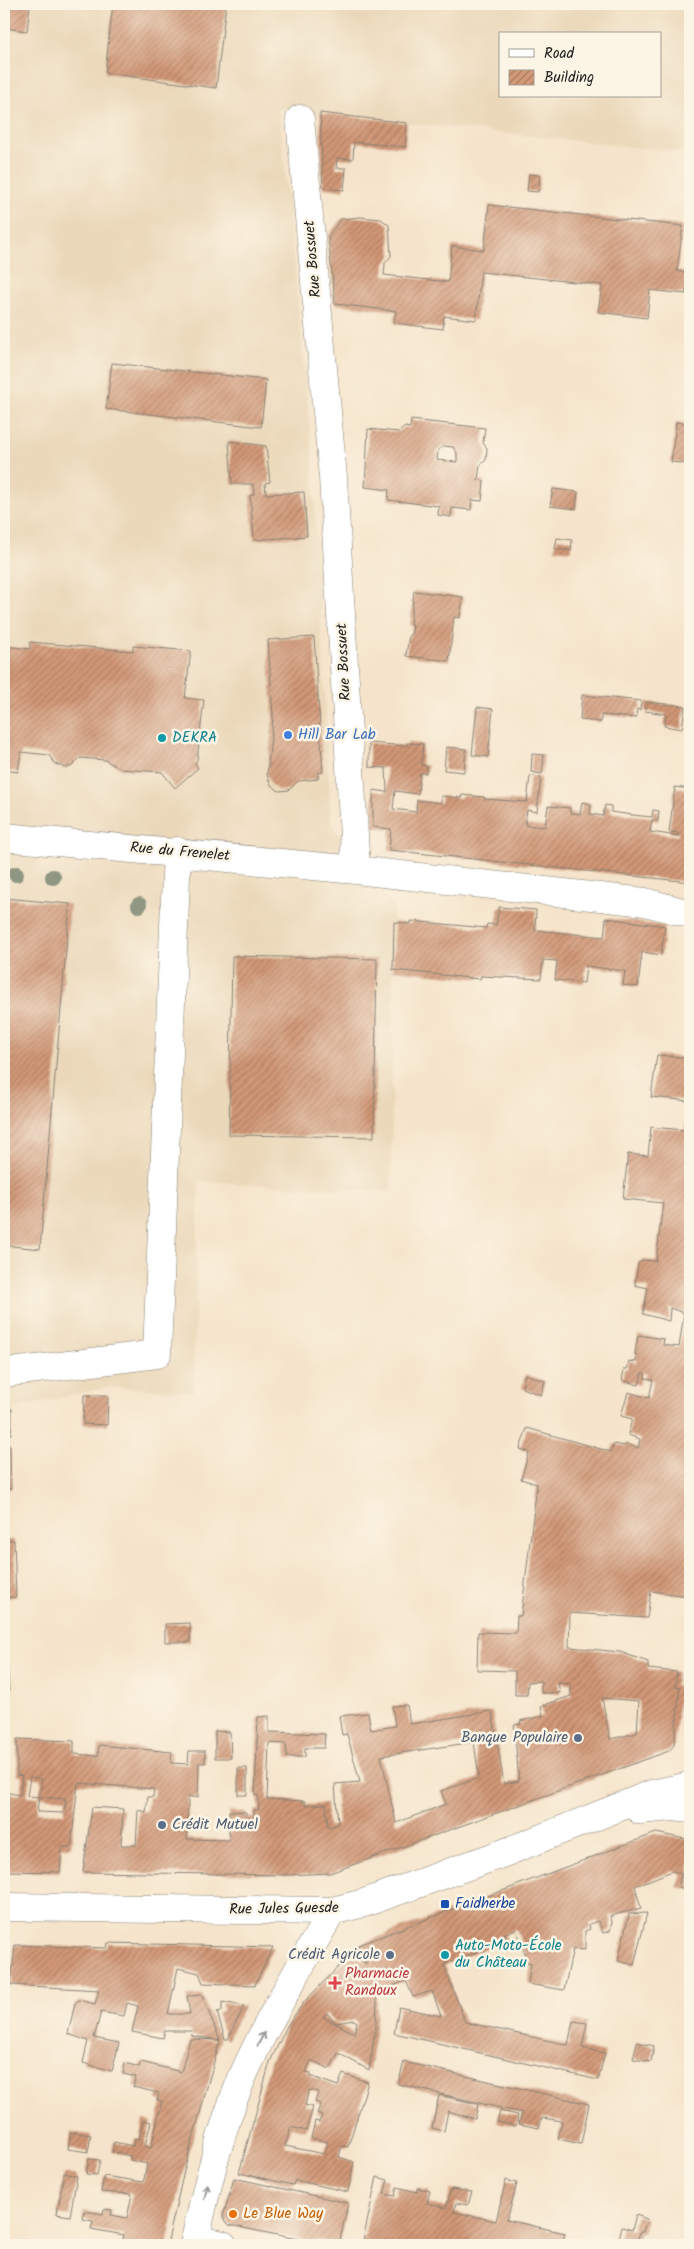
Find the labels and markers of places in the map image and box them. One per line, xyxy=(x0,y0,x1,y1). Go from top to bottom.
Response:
place label: Hill Bar Lab xyxy=(298,723,376,747)
place label: DEKRA xyxy=(172,726,217,750)
marker: Hill Bar Lab xyxy=(282,729,294,741)
marker: DEKRA xyxy=(156,732,168,744)
place label: Banque Populaire xyxy=(461,1726,568,1750)
marker: Banque Populaire xyxy=(572,1732,584,1744)
place label: Crédit Mutuel xyxy=(172,1813,258,1837)
marker: Crédit Mutuel xyxy=(156,1819,168,1831)
place label: Faidherbe xyxy=(455,1892,516,1916)
marker: Faidherbe xyxy=(439,1898,451,1910)
place label: Auto-Moto-École du Château xyxy=(455,1934,562,1975)
place label: Crédit Agricole xyxy=(288,1943,380,1967)
marker: Crédit Agricole xyxy=(384,1949,396,1961)
marker: Auto-Moto-École du Château xyxy=(439,1949,451,1961)
place label: Pharmacie Randoux xyxy=(345,1962,409,2003)
marker: Pharmacie Randoux xyxy=(329,1977,341,1989)
place label: Le Blue Way xyxy=(243,2202,324,2226)
marker: Le Blue Way xyxy=(227,2208,239,2220)

